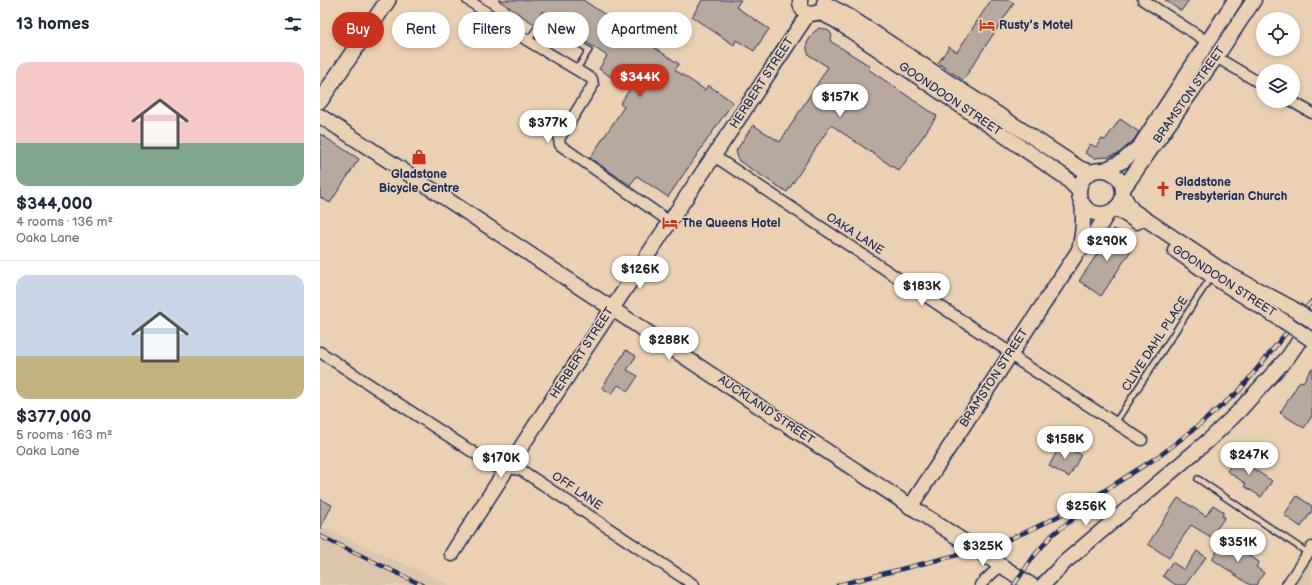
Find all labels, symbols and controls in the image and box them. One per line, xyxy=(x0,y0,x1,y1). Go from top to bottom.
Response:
chip: Buy xyxy=(332,12,384,48)
chip: Rent xyxy=(392,12,450,48)
chip: Filters xyxy=(458,12,525,48)
chip: New xyxy=(533,12,589,48)
chip: Apartment xyxy=(597,12,692,48)
map controls xyxy=(1256,12,1300,108)
button: locate xyxy=(1256,12,1300,56)
icon: filters xyxy=(282,13,304,35)
text: 13 homes xyxy=(16,14,89,34)
hotel icon: Rusty’s Motel xyxy=(978,16,996,34)
place label: Rusty’s Motel xyxy=(999,18,1073,33)
street label: HERBERT STREET xyxy=(727,34,798,131)
street label: BRAMSTON STREET xyxy=(1150,43,1229,146)
street label: GOONDOON STREET xyxy=(896,59,1005,139)
pin: $344K xyxy=(612,64,668,98)
button: layers xyxy=(1256,64,1300,108)
text: $344K xyxy=(620,69,660,85)
pin: $157K xyxy=(812,84,868,118)
icon: home xyxy=(124,88,196,160)
text: $157K xyxy=(821,89,859,105)
pin: $377K xyxy=(520,110,576,144)
text: $377K xyxy=(528,115,568,131)
shop icon: Gladstone Bicycle Centre xyxy=(410,148,428,166)
place label: Gladstone Bicycle Centre xyxy=(379,167,459,196)
place label: Gladstone Presbyterian Church xyxy=(1175,175,1287,204)
church icon: Gladstone Presbyterian Church xyxy=(1154,180,1172,198)
text: $344,000 xyxy=(16,194,93,214)
street label: OAKA LANE xyxy=(823,210,887,258)
text: 4 rooms · 136 m² xyxy=(16,214,113,230)
hotel icon: The Queens Hotel xyxy=(661,214,679,232)
place label: The Queens Hotel xyxy=(682,216,780,231)
pin: $290K xyxy=(1079,228,1135,262)
text: Oaka Lane xyxy=(16,230,80,246)
text: $290K xyxy=(1087,233,1127,249)
street label: GOONDOON STREET xyxy=(1169,242,1279,321)
pin: $126K xyxy=(612,256,668,290)
text: $126K xyxy=(621,261,659,277)
pin: $183K xyxy=(894,273,950,307)
text: $183K xyxy=(903,278,941,294)
street label: CLIVE DAHL PLACE xyxy=(1119,294,1191,394)
icon: home xyxy=(124,301,196,373)
street label: HERBERT STREET xyxy=(547,304,618,401)
street label: BRAMSTON STREET xyxy=(956,325,1032,430)
pin: $288K xyxy=(641,327,697,361)
text: $288K xyxy=(649,332,689,348)
street label: AUCKLAND STREET xyxy=(715,372,818,448)
text: $377,000 xyxy=(16,407,91,427)
pin: $158K xyxy=(1037,426,1093,460)
text: 5 rooms · 163 m² xyxy=(16,427,113,443)
text: $158K xyxy=(1046,431,1084,447)
pin: $247K xyxy=(1221,442,1277,476)
text: Oaka Lane xyxy=(16,443,80,459)
pin: $170K xyxy=(473,445,529,479)
text: $247K xyxy=(1229,447,1269,463)
text: $170K xyxy=(482,450,520,466)
street label: OFF LANE xyxy=(549,469,605,513)
pin: $256K xyxy=(1058,493,1114,527)
text: $256K xyxy=(1066,498,1106,514)
pin: $351K xyxy=(1210,529,1266,563)
pin: $325K xyxy=(955,533,1011,567)
text: $351K xyxy=(1219,534,1257,550)
text: $325K xyxy=(963,538,1003,554)

